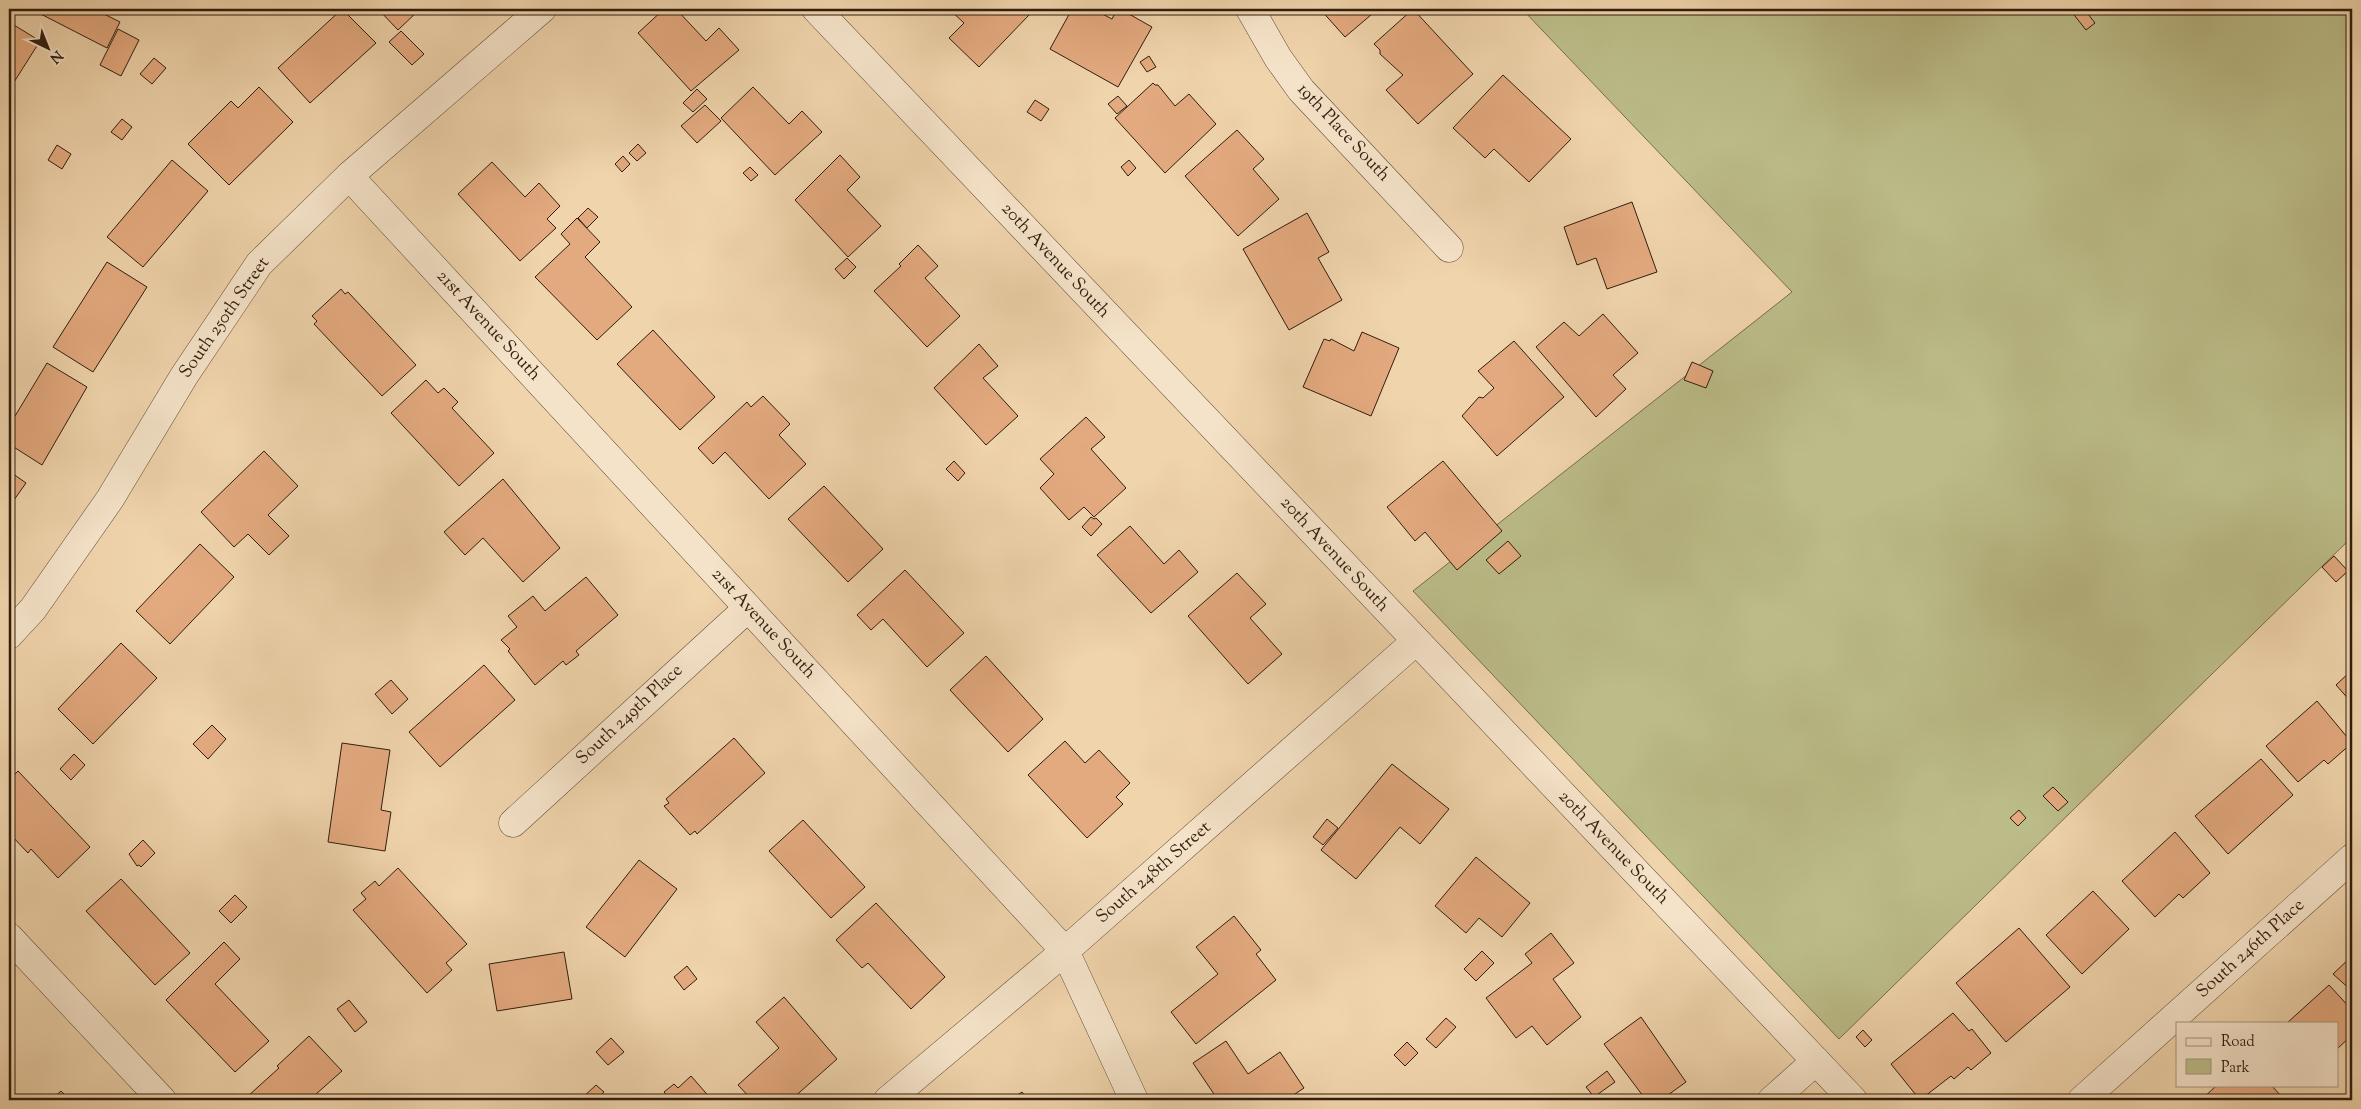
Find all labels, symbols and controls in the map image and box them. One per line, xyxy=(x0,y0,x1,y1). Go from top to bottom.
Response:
north arrow xyxy=(22,22,72,72)
text: N xyxy=(45,45,66,67)
street label: 19th Place South xyxy=(1290,78,1396,188)
street label: 20th Avenue South xyxy=(994,197,1116,325)
street label: South 250th Street xyxy=(173,252,277,384)
street label: 21st Avenue South xyxy=(430,265,547,388)
street label: 20th Avenue South xyxy=(1273,491,1395,619)
street label: 21st Avenue South xyxy=(705,563,822,686)
street label: South 249th Place xyxy=(571,659,689,771)
street label: 20th Avenue South xyxy=(1552,785,1675,911)
street label: South 248th Street xyxy=(1091,816,1217,930)
street label: South 246th Place xyxy=(2191,893,2311,1005)
legend xyxy=(2176,1022,2338,1086)
text: Road xyxy=(2221,1032,2255,1053)
text: Park xyxy=(2221,1058,2250,1079)

